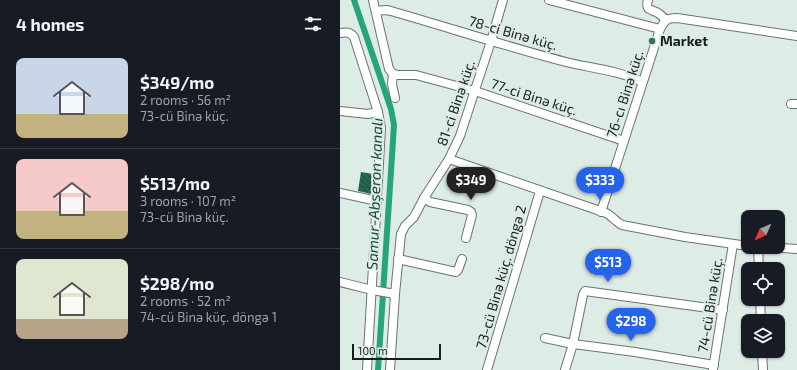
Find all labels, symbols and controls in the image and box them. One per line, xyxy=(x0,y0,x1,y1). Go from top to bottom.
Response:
street label: 78-ci Binə küç. xyxy=(467,12,559,54)
icon: filters xyxy=(302,13,324,35)
text: 4 homes xyxy=(16,14,84,34)
place label: Market xyxy=(660,32,708,49)
marker: Market xyxy=(647,36,657,46)
street label: 76-cı Binə küç. xyxy=(602,48,648,140)
street label: 81-ci Binə küç. xyxy=(433,58,479,148)
text: $349/mo xyxy=(140,72,214,92)
icon: home xyxy=(48,74,96,122)
street label: 77-ci Binə küç. xyxy=(488,75,580,119)
text: 2 rooms · 56 m² xyxy=(140,92,231,108)
text: 73-cü Binə küç. xyxy=(140,108,228,124)
water label: Samur-Abşeron kanalı xyxy=(362,118,387,270)
pin: $349 xyxy=(447,167,495,201)
pin: $333 xyxy=(576,167,624,201)
text: $349 xyxy=(456,172,486,188)
text: $333 xyxy=(585,172,615,188)
text: $513/mo xyxy=(140,173,210,193)
icon: home xyxy=(48,175,96,223)
text: 3 rooms · 107 m² xyxy=(140,193,236,209)
street label: 73-cü Binə küç. döngə 2 xyxy=(472,203,530,351)
text: 73-cü Binə küç. xyxy=(140,209,228,225)
north arrow xyxy=(741,210,785,254)
map controls xyxy=(741,210,785,358)
pin: $513 xyxy=(584,249,632,283)
text: $513 xyxy=(594,254,622,270)
street label: 74-cü Binə küç. xyxy=(694,256,726,354)
button: locate xyxy=(741,262,785,306)
text: $298/mo xyxy=(140,273,214,293)
icon: home xyxy=(48,275,96,323)
text: 2 rooms · 52 m² xyxy=(140,293,231,309)
pin: $298 xyxy=(607,308,655,342)
text: 74-cü Binə küç. döngə 1 xyxy=(140,309,277,325)
text: $298 xyxy=(616,313,646,329)
button: layers xyxy=(741,314,785,358)
scale bar xyxy=(352,342,441,361)
text: 100 m xyxy=(358,344,388,357)

